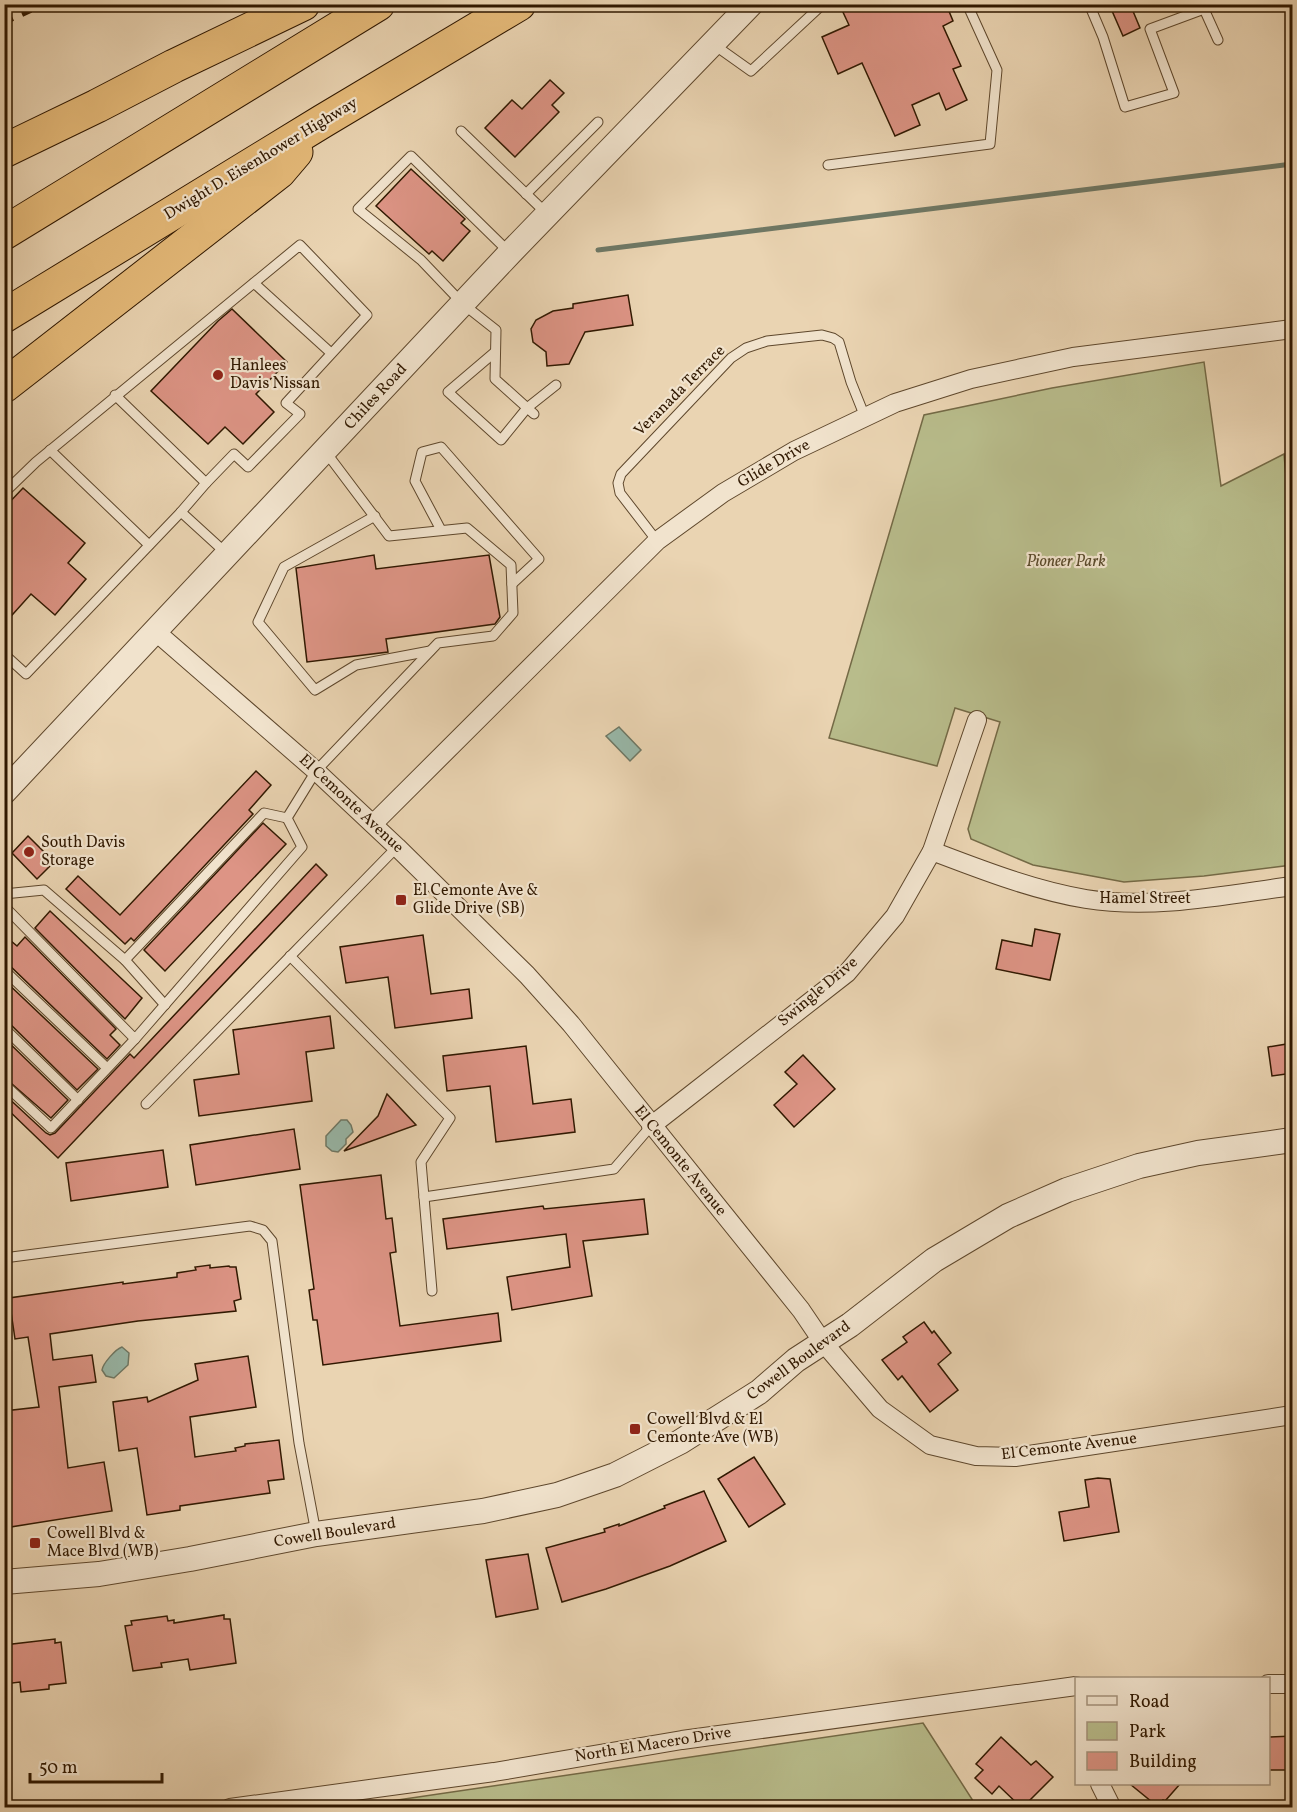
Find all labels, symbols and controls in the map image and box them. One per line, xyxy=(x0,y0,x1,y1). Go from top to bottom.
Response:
street label: Dwight D. Eisenhower Highway xyxy=(160,92,362,226)
street label: Veranada Terrace xyxy=(629,340,731,442)
place label: Hanlees Davis Nissan xyxy=(230,355,320,395)
street label: Chiles Road xyxy=(340,359,412,435)
marker: Hanlees Davis Nissan xyxy=(211,368,225,382)
street label: Glide Drive xyxy=(734,434,814,494)
park label: Pioneer Park xyxy=(1026,551,1106,573)
street label: El Cemonte Avenue xyxy=(294,749,408,859)
place label: South Davis Storage xyxy=(41,832,125,872)
marker: South Davis Storage xyxy=(22,845,36,859)
place label: El Cemonte Ave & Glide Drive (SB) xyxy=(413,880,538,920)
street label: Hamel Street xyxy=(1099,888,1191,910)
marker: El Cemonte Ave & Glide Drive (SB) xyxy=(394,893,408,907)
street label: Swingle Drive xyxy=(773,952,863,1032)
street label: El Cemonte Avenue xyxy=(629,1101,731,1221)
street label: Cowell Boulevard xyxy=(743,1316,855,1406)
place label: Cowell Blvd & El Cemonte Ave (WB) xyxy=(647,1409,779,1449)
marker: Cowell Blvd & El Cemonte Ave (WB) xyxy=(628,1422,642,1436)
street label: El Cemonte Avenue xyxy=(1000,1428,1138,1466)
street label: Cowell Boulevard xyxy=(272,1512,398,1554)
place label: Cowell Blvd & Mace Blvd (WB) xyxy=(47,1523,159,1563)
marker: Cowell Blvd & Mace Blvd (WB) xyxy=(28,1536,42,1550)
legend xyxy=(1075,1677,1270,1785)
text: Road xyxy=(1129,1690,1170,1715)
text: Park xyxy=(1129,1720,1166,1745)
street label: North El Macero Drive xyxy=(573,1722,733,1768)
scale bar xyxy=(30,1746,162,1784)
text: Building xyxy=(1129,1750,1197,1775)
text: 50 m xyxy=(39,1756,78,1781)

